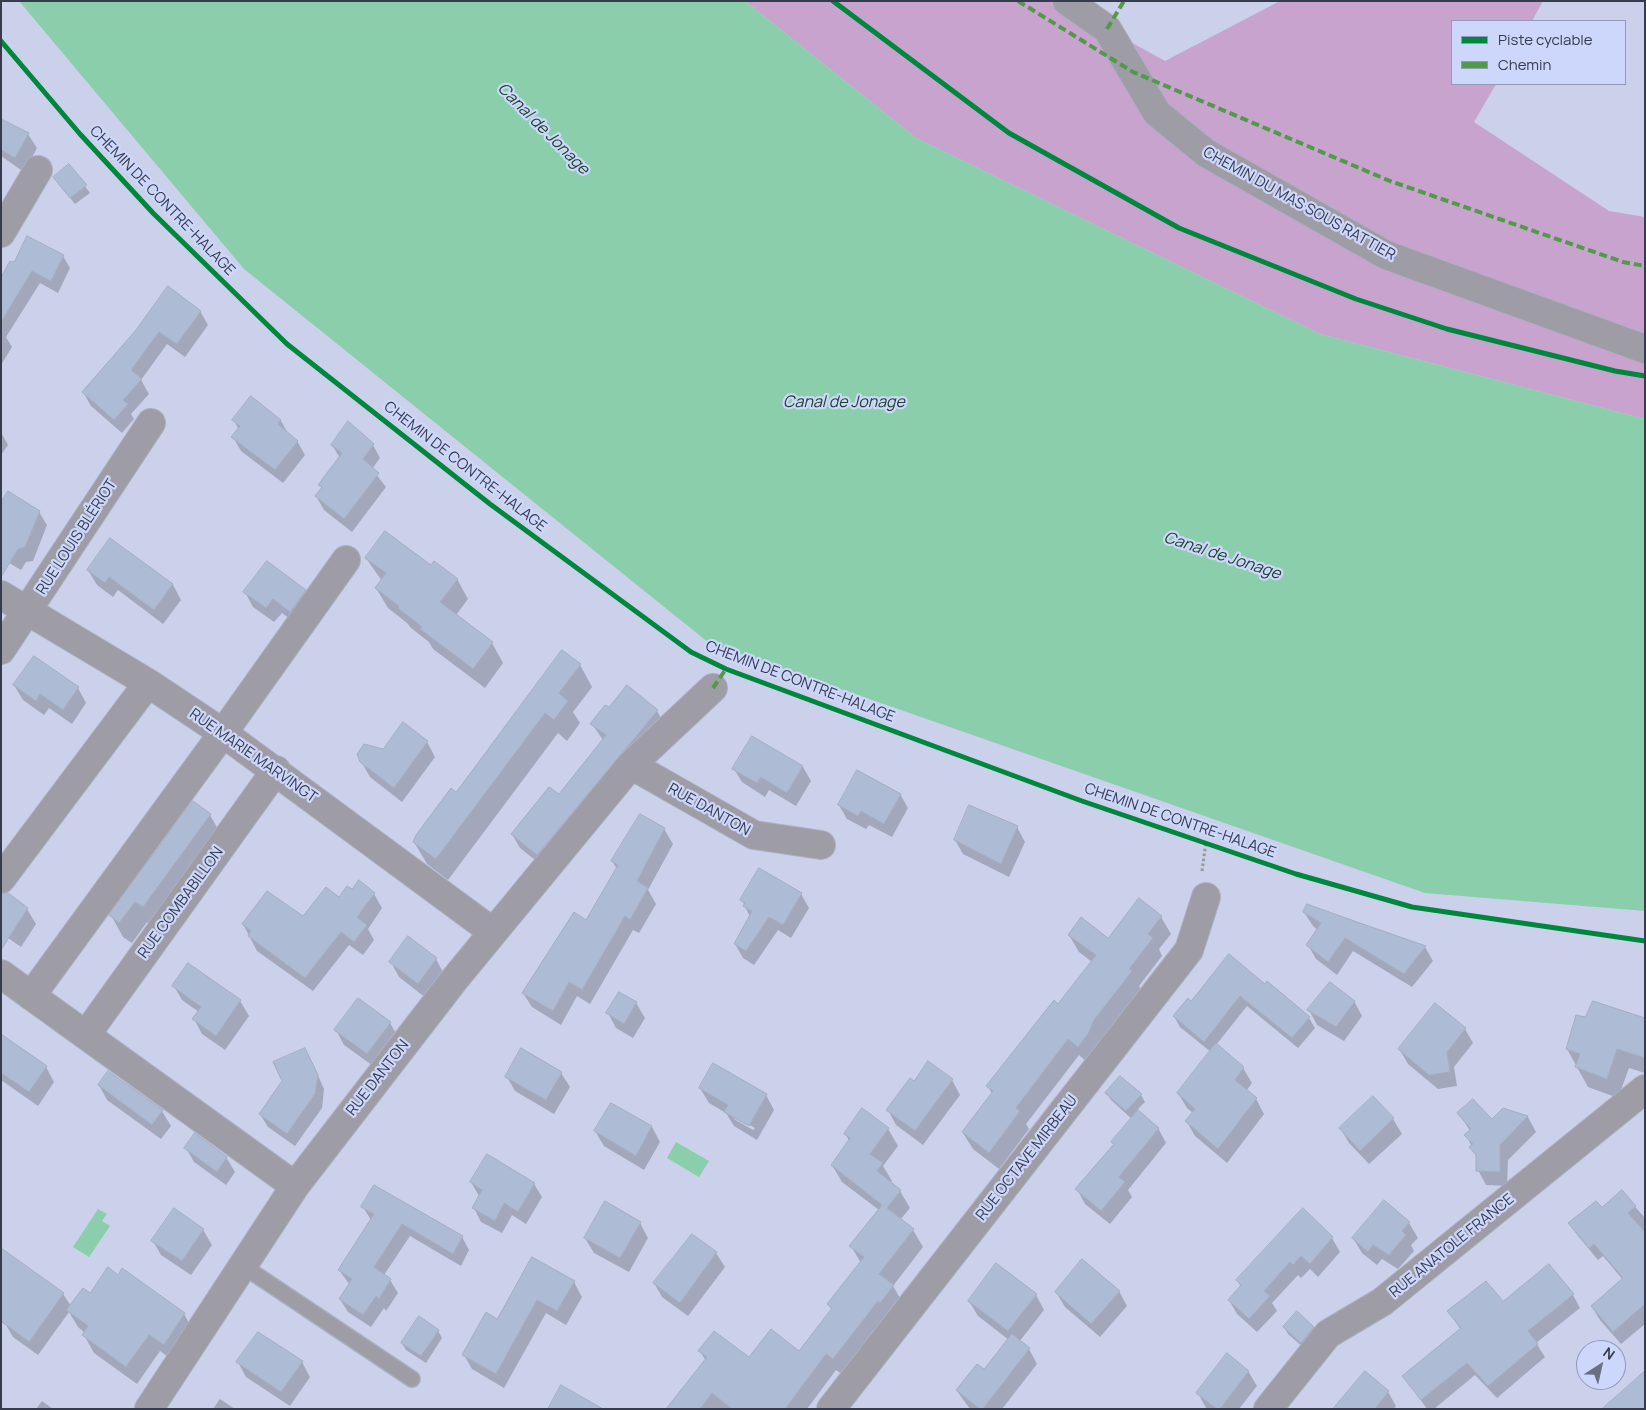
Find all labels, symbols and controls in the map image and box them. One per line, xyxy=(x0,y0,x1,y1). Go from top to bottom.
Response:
legend xyxy=(1451,20,1626,85)
text: Piste cyclable xyxy=(1498,29,1593,50)
text: Chemin xyxy=(1498,54,1551,75)
water label: Canal de Jonage xyxy=(493,79,593,179)
street label: CHEMIN DE CONTRE-HALAGE xyxy=(86,122,238,280)
street label: CHEMIN DU MAS SOUS RATTIER xyxy=(1200,143,1398,265)
water label: Canal de Jonage xyxy=(783,393,905,413)
street label: CHEMIN DE CONTRE-HALAGE xyxy=(380,398,550,536)
street label: RUE LOUIS BLÉRIOT xyxy=(33,476,121,598)
water label: Canal de Jonage xyxy=(1161,528,1283,584)
street label: CHEMIN DE CONTRE-HALAGE xyxy=(703,638,897,726)
street label: RUE MARIE MARVINGT xyxy=(186,705,320,807)
street label: RUE DANTON xyxy=(665,780,753,840)
street label: CHEMIN DE CONTRE-HALAGE xyxy=(1082,780,1278,862)
street label: RUE COMBABILLON xyxy=(135,844,227,962)
street label: RUE DANTON xyxy=(343,1037,413,1119)
street label: RUE OCTAVE MIRBEAU xyxy=(973,1092,1081,1224)
street label: RUE ANATOLE FRANCE xyxy=(1386,1190,1518,1302)
north arrow xyxy=(1576,1340,1626,1390)
text: N xyxy=(1600,1342,1619,1364)

